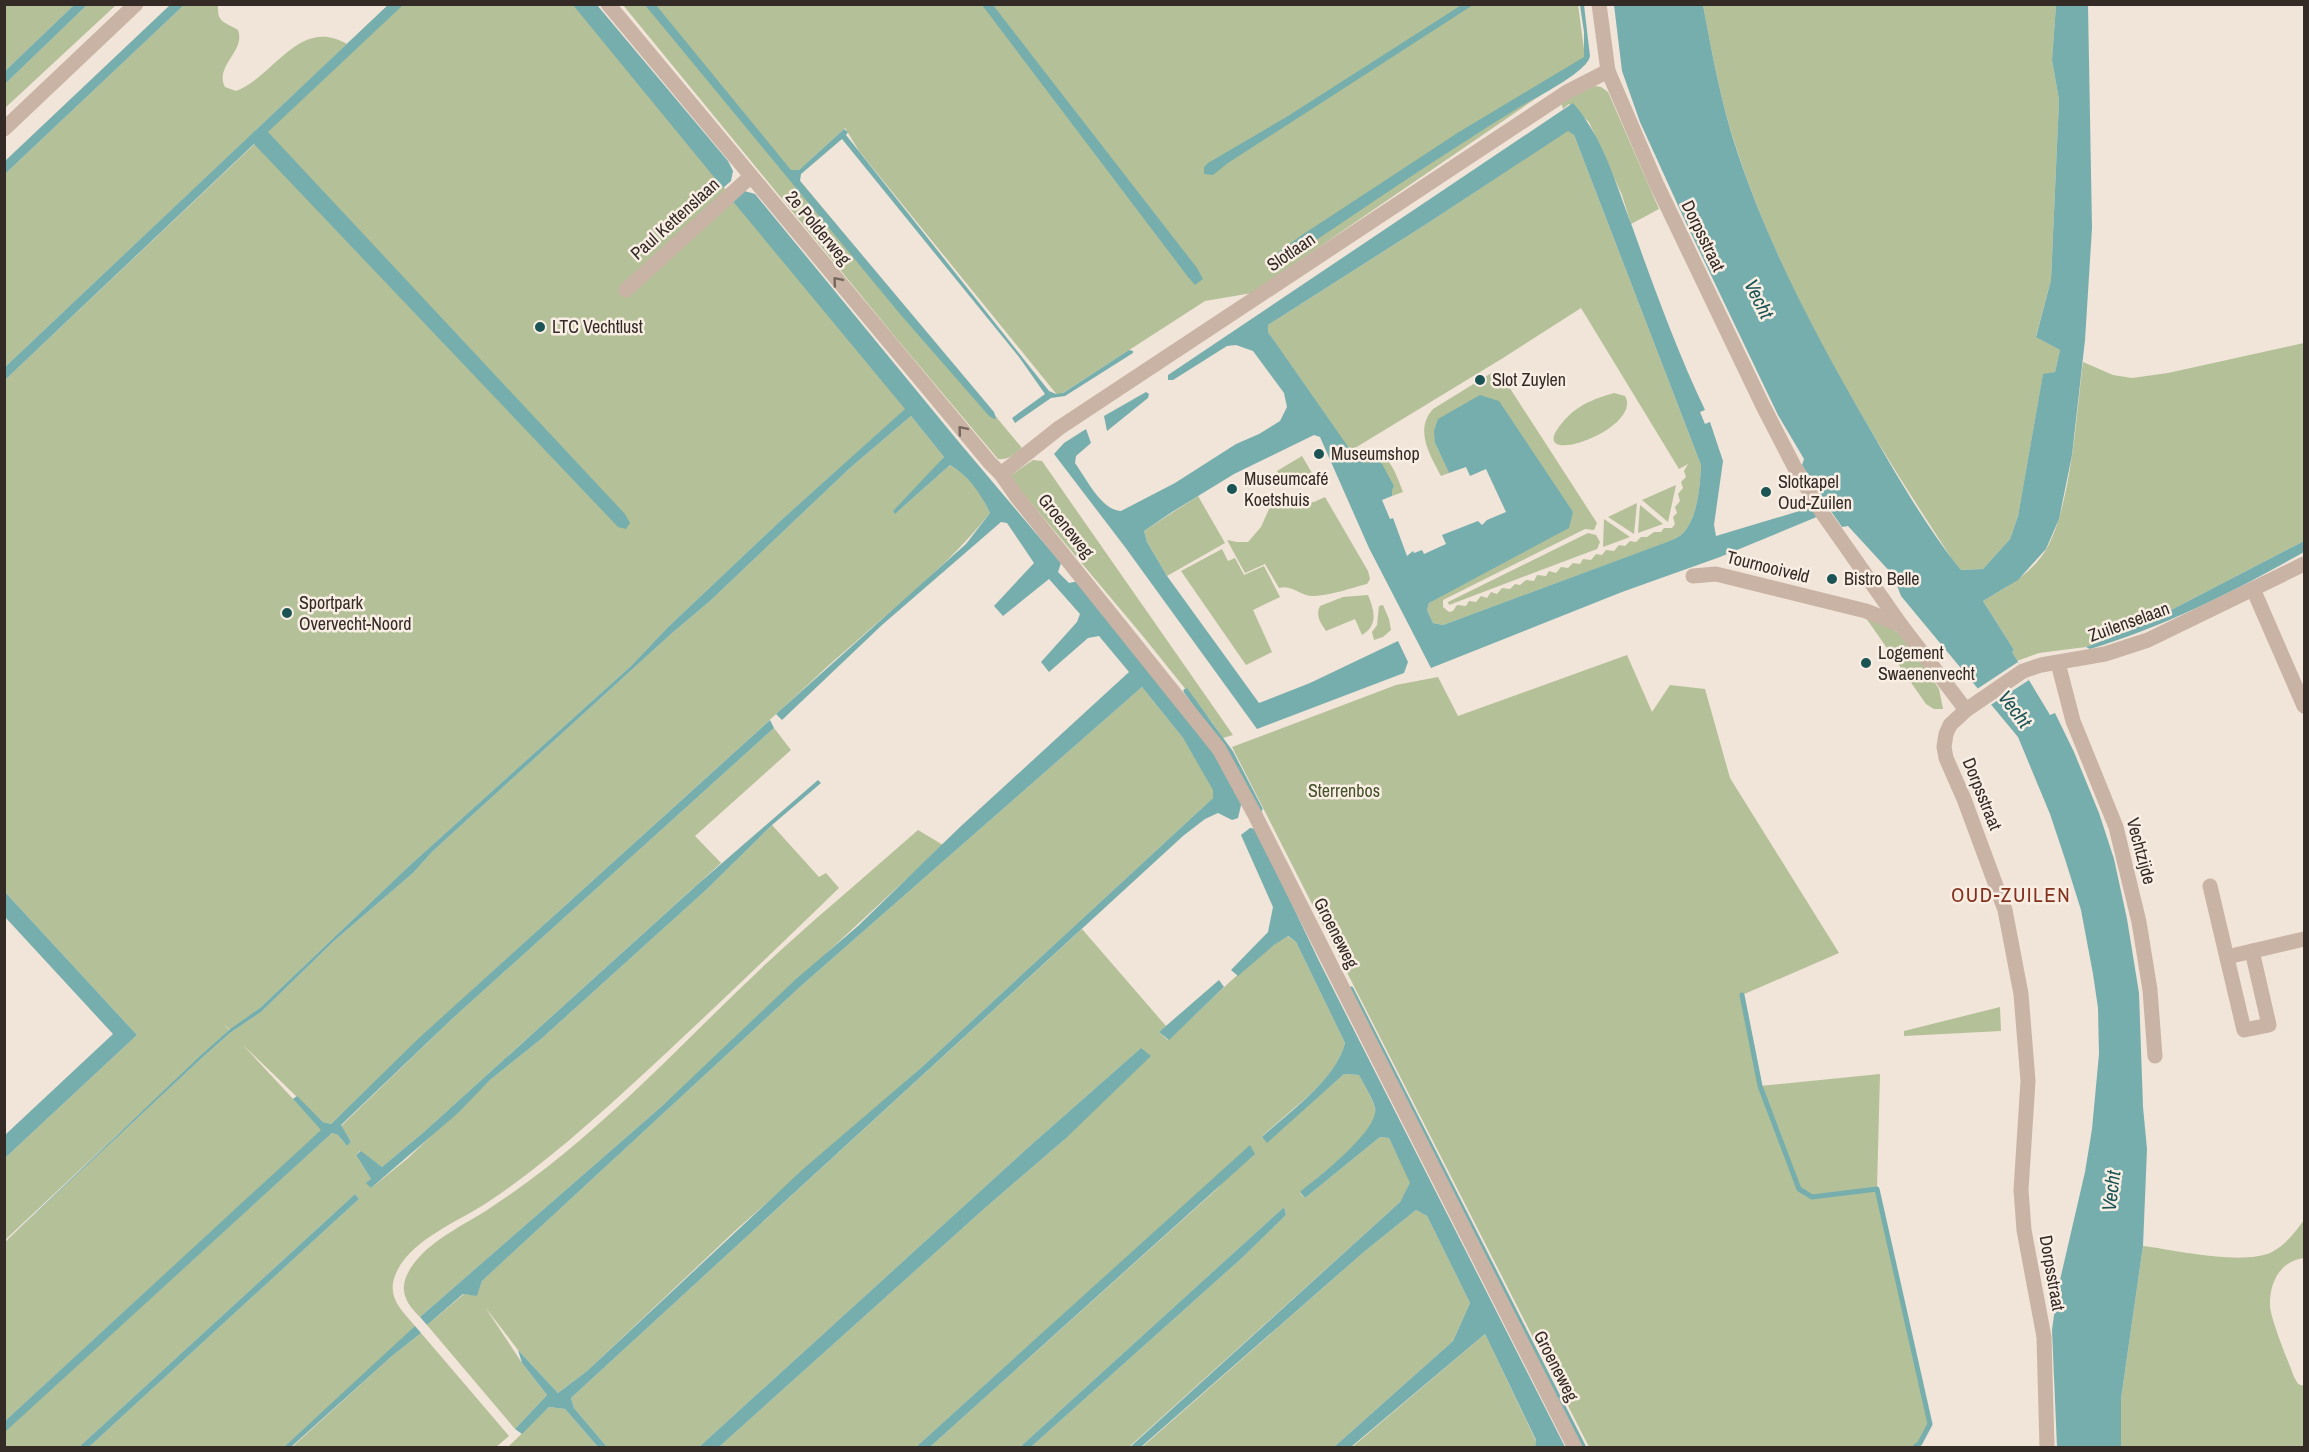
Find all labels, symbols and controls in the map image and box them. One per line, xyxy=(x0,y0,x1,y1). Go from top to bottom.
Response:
street label: Paul Kettenslaan xyxy=(625,172,725,265)
street label: 2e Polderweg xyxy=(780,185,857,271)
street label: Dorpsstraat xyxy=(1675,196,1731,276)
street label: Slotlaan xyxy=(1262,226,1320,277)
water label: Vecht xyxy=(1738,275,1781,323)
one-way arrow xyxy=(833,277,844,288)
place label: LTC Vechtlust xyxy=(552,314,643,339)
marker: LTC Vechtlust xyxy=(533,320,547,334)
place label: Slot Zuylen xyxy=(1492,367,1566,392)
marker: Slot Zuylen xyxy=(1473,373,1487,387)
one-way arrow xyxy=(958,426,969,437)
place label: Museumshop xyxy=(1331,441,1420,466)
marker: Museumshop xyxy=(1312,447,1326,461)
place label: Museumcafé Koetshuis xyxy=(1244,466,1329,512)
place label: Slotkapel Oud-Zuilen xyxy=(1778,469,1852,515)
marker: Museumcafé Koetshuis xyxy=(1225,482,1239,496)
marker: Slotkapel Oud-Zuilen xyxy=(1759,485,1773,499)
street label: Groeneweg xyxy=(1033,488,1101,564)
street label: Tournooiveld xyxy=(1724,544,1812,589)
place label: Bistro Belle xyxy=(1844,566,1919,591)
marker: Bistro Belle xyxy=(1825,572,1839,586)
place label: Sportpark Overvecht-Noord xyxy=(299,590,411,636)
street label: Zuilenselaan xyxy=(2085,595,2173,648)
marker: Sportpark Overvecht-Noord xyxy=(280,606,294,620)
place label: Logement Swaenenvecht xyxy=(1878,640,1975,686)
marker: Logement Swaenenvecht xyxy=(1859,656,1873,670)
water label: Vecht xyxy=(1992,684,2039,733)
street label: Dorpsstraat xyxy=(1957,754,2008,834)
park label: Sterrenbos xyxy=(1308,778,1380,803)
street label: Vechtzijde xyxy=(2121,815,2162,887)
district label: OUD-ZUILEN xyxy=(1951,880,2071,909)
street label: Groeneweg xyxy=(1308,893,1365,973)
water label: Vecht xyxy=(2095,1169,2126,1213)
street label: Dorpsstraat xyxy=(2034,1233,2071,1313)
street label: Groeneweg xyxy=(1528,1326,1585,1406)

